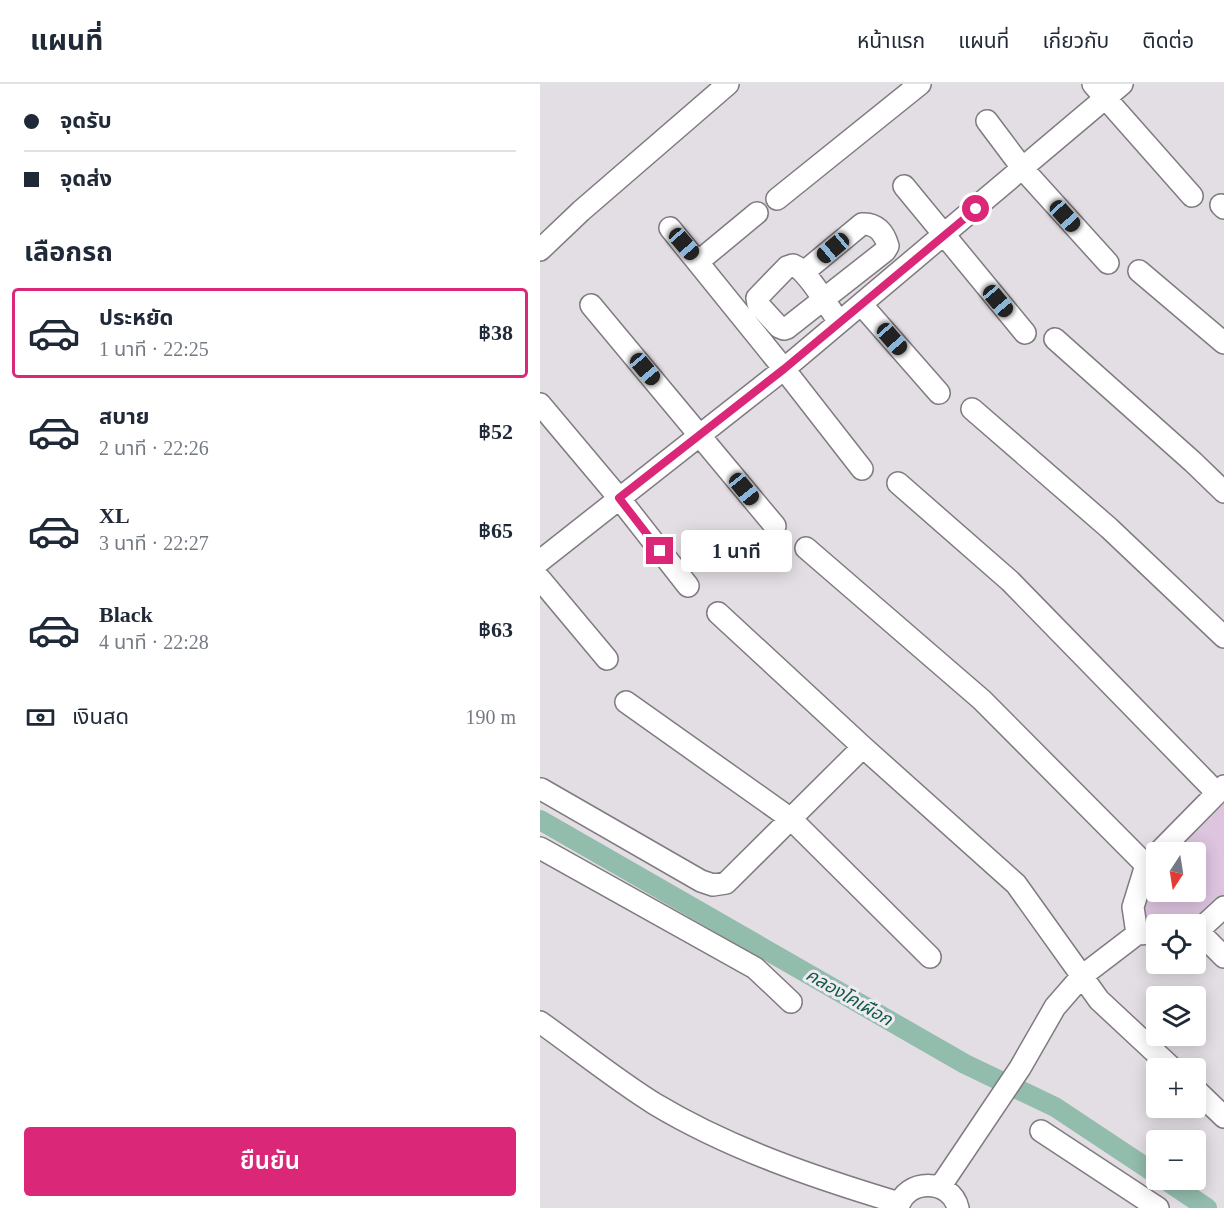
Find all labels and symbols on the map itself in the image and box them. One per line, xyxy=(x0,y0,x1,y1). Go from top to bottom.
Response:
route start xyxy=(962,195,989,222)
car xyxy=(1046,197,1084,235)
car xyxy=(665,225,703,263)
car xyxy=(813,230,853,266)
car xyxy=(980,281,1016,321)
car xyxy=(873,320,911,358)
car xyxy=(627,349,663,389)
car xyxy=(726,469,762,509)
callout: 1 นาที xyxy=(681,530,792,572)
route end xyxy=(646,537,673,564)
north arrow xyxy=(1146,842,1206,902)
water label: คลองโคเผือก xyxy=(802,964,897,1030)

